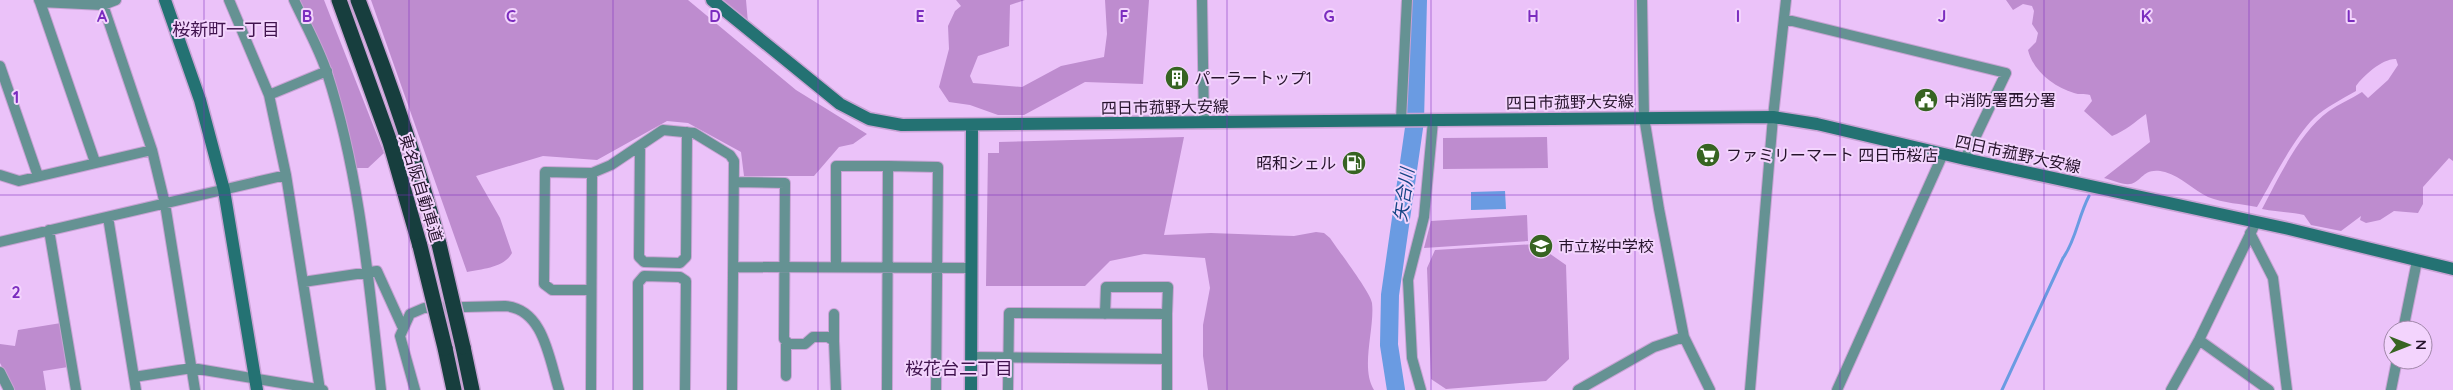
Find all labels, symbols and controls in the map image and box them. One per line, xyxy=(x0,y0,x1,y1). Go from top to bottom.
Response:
text: A xyxy=(97,6,108,26)
text: B xyxy=(302,6,312,26)
text: C xyxy=(506,6,516,26)
text: D xyxy=(709,6,721,26)
text: E xyxy=(915,6,925,26)
text: F xyxy=(1120,6,1129,26)
text: G xyxy=(1323,6,1335,26)
text: H xyxy=(1527,6,1539,26)
text: I xyxy=(1736,6,1740,26)
text: J xyxy=(1938,6,1946,26)
text: K xyxy=(2141,6,2151,26)
text: L xyxy=(2347,6,2356,26)
district label: 桜新町一丁目 xyxy=(172,18,280,41)
building icon: パーラートップ1 xyxy=(1164,65,1190,91)
place label: パーラートップ1 xyxy=(1194,68,1312,88)
text: 1 xyxy=(13,87,19,107)
public building icon: 中消防署西分署 xyxy=(1913,87,1939,113)
place label: 中消防署西分署 xyxy=(1944,90,2056,110)
street label: 四日市菰野大安線 xyxy=(1506,91,1634,113)
street label: 四日市菰野大安線 xyxy=(1101,96,1229,118)
street label: 四日市菰野大安線 xyxy=(1953,131,2083,177)
street label: 東名阪自動車道 xyxy=(395,132,447,244)
supermarket icon: ファミリーマート 四日市桜店 xyxy=(1695,142,1721,168)
place label: ファミリーマート 四日市桜店 xyxy=(1726,145,1938,165)
fuel station icon: 昭和シェル xyxy=(1341,150,1367,176)
place label: 昭和シェル xyxy=(1256,153,1336,173)
water label: 矢合川 xyxy=(1388,165,1419,223)
school or university icon: 市立桜中学校 xyxy=(1528,233,1554,259)
place label: 市立桜中学校 xyxy=(1558,236,1654,256)
text: 2 xyxy=(11,282,21,302)
north arrow xyxy=(2383,320,2433,370)
text: N xyxy=(2412,340,2430,350)
district label: 桜花台二丁目 xyxy=(905,357,1013,380)

